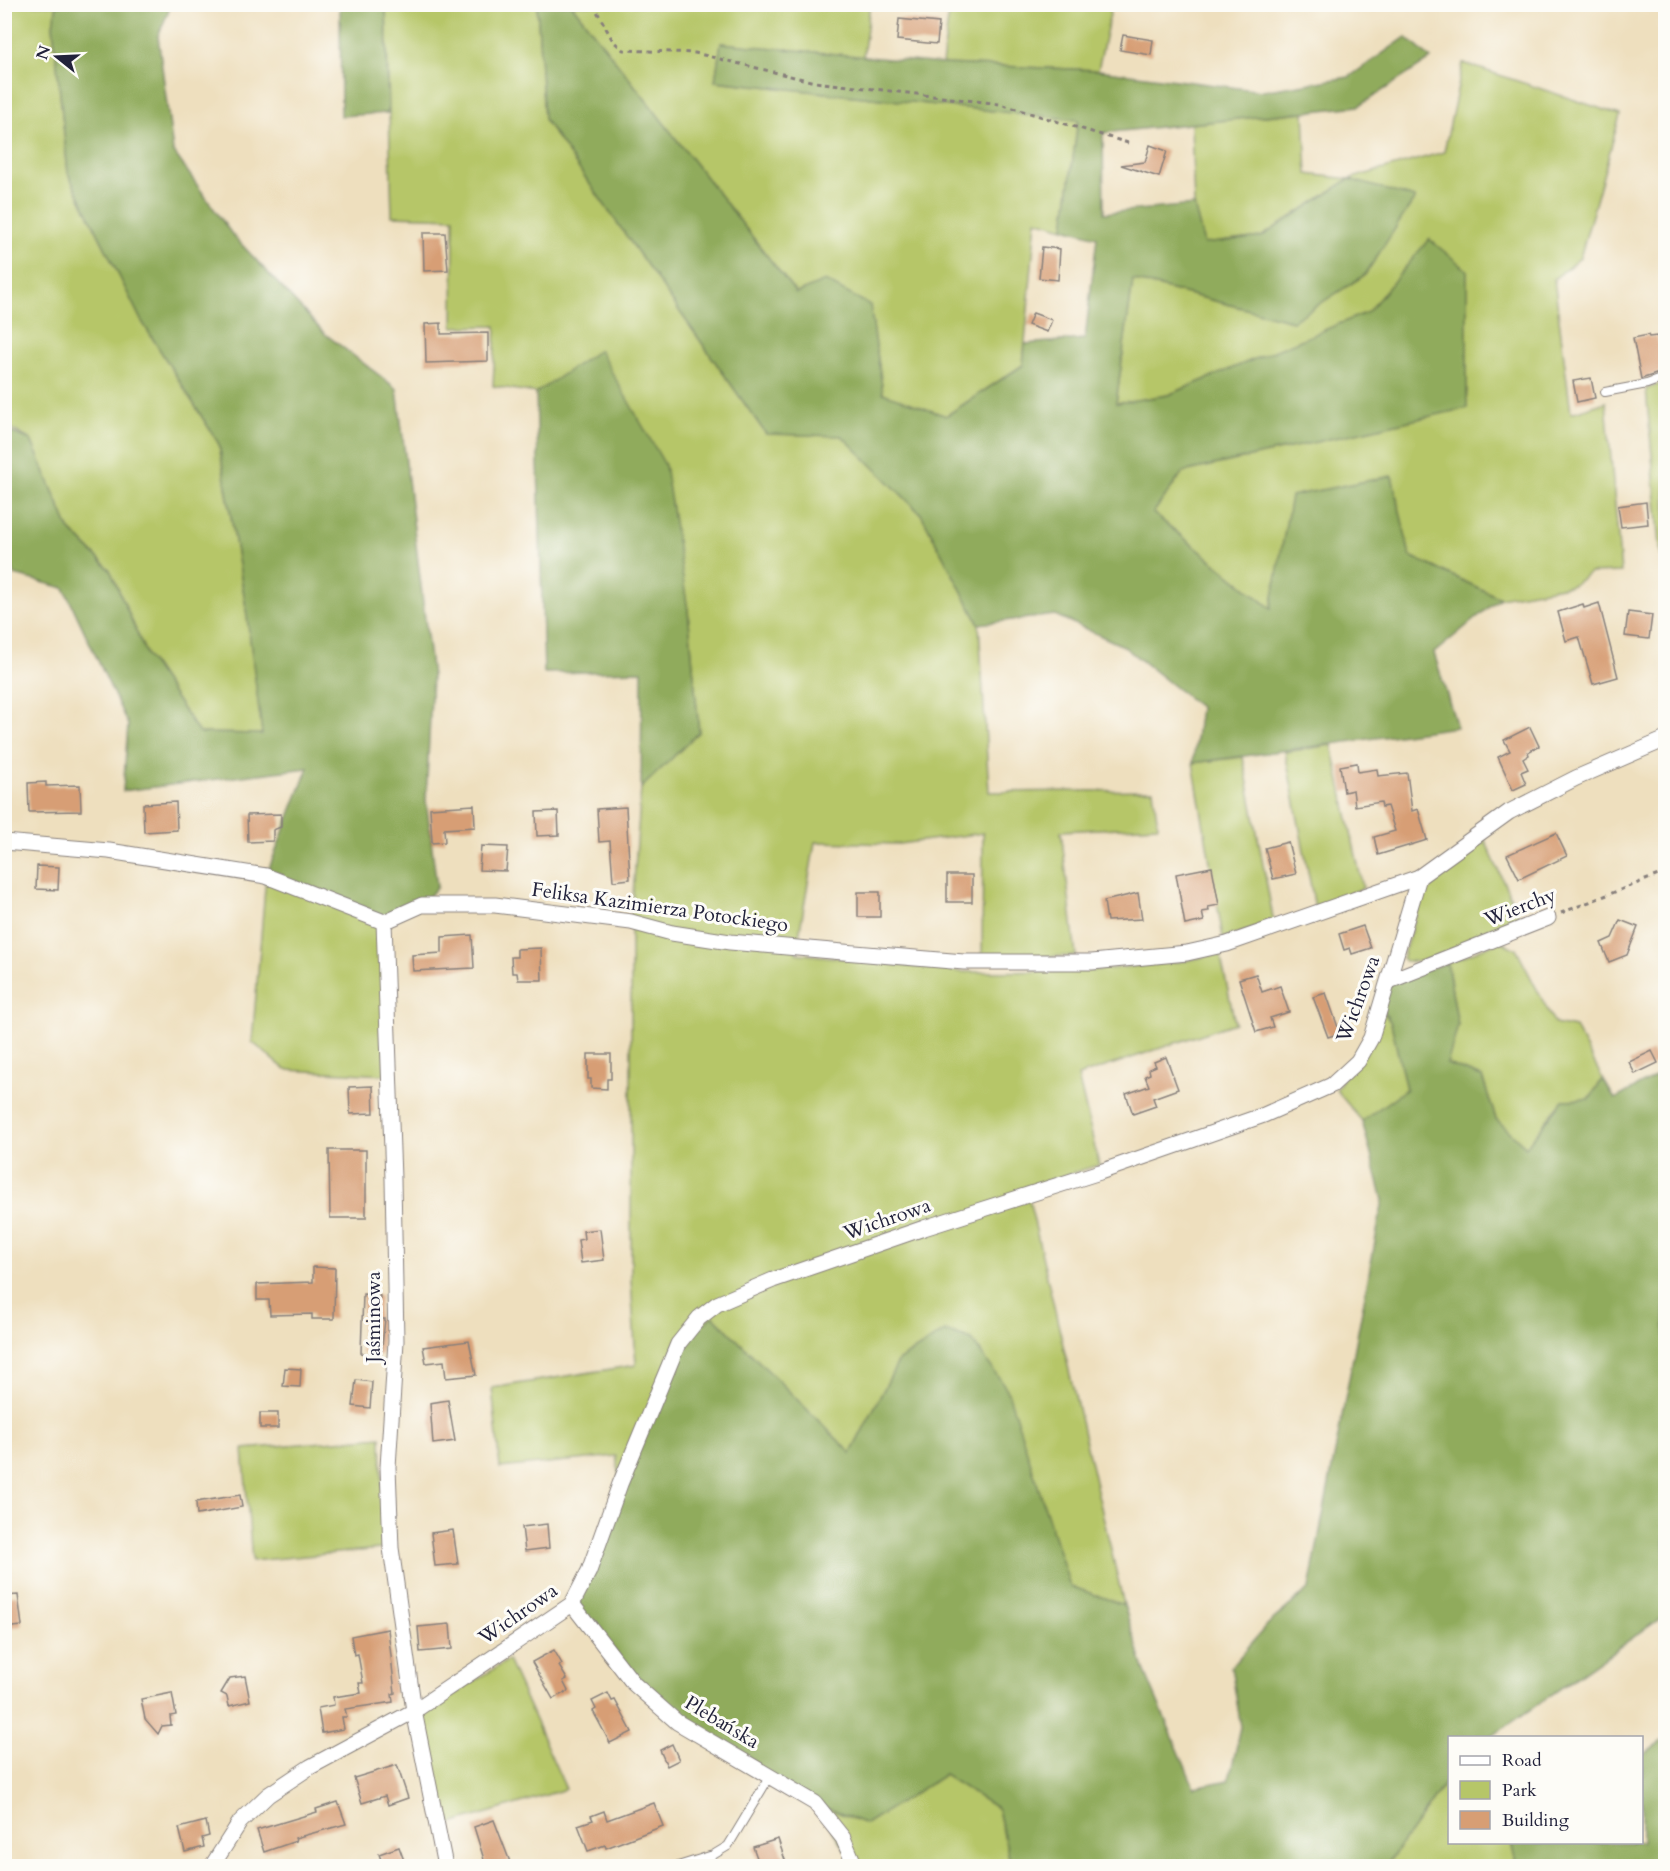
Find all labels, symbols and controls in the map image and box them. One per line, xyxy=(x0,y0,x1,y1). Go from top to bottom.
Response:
north arrow xyxy=(27,27,87,87)
text: N xyxy=(31,43,56,63)
street label: Feliksa Kazimierza Potockiego xyxy=(530,876,790,938)
street label: Wierchy xyxy=(1479,881,1560,933)
street label: Wichrowa xyxy=(1329,951,1386,1047)
street label: Wichrowa xyxy=(839,1191,935,1247)
street label: Jaśminowa xyxy=(360,1271,387,1366)
street label: Wichrowa xyxy=(472,1577,563,1652)
street label: Plebańska xyxy=(680,1689,765,1755)
legend xyxy=(1448,1736,1643,1844)
text: Road xyxy=(1502,1748,1542,1773)
text: Park xyxy=(1502,1778,1537,1803)
text: Building xyxy=(1502,1808,1570,1833)

